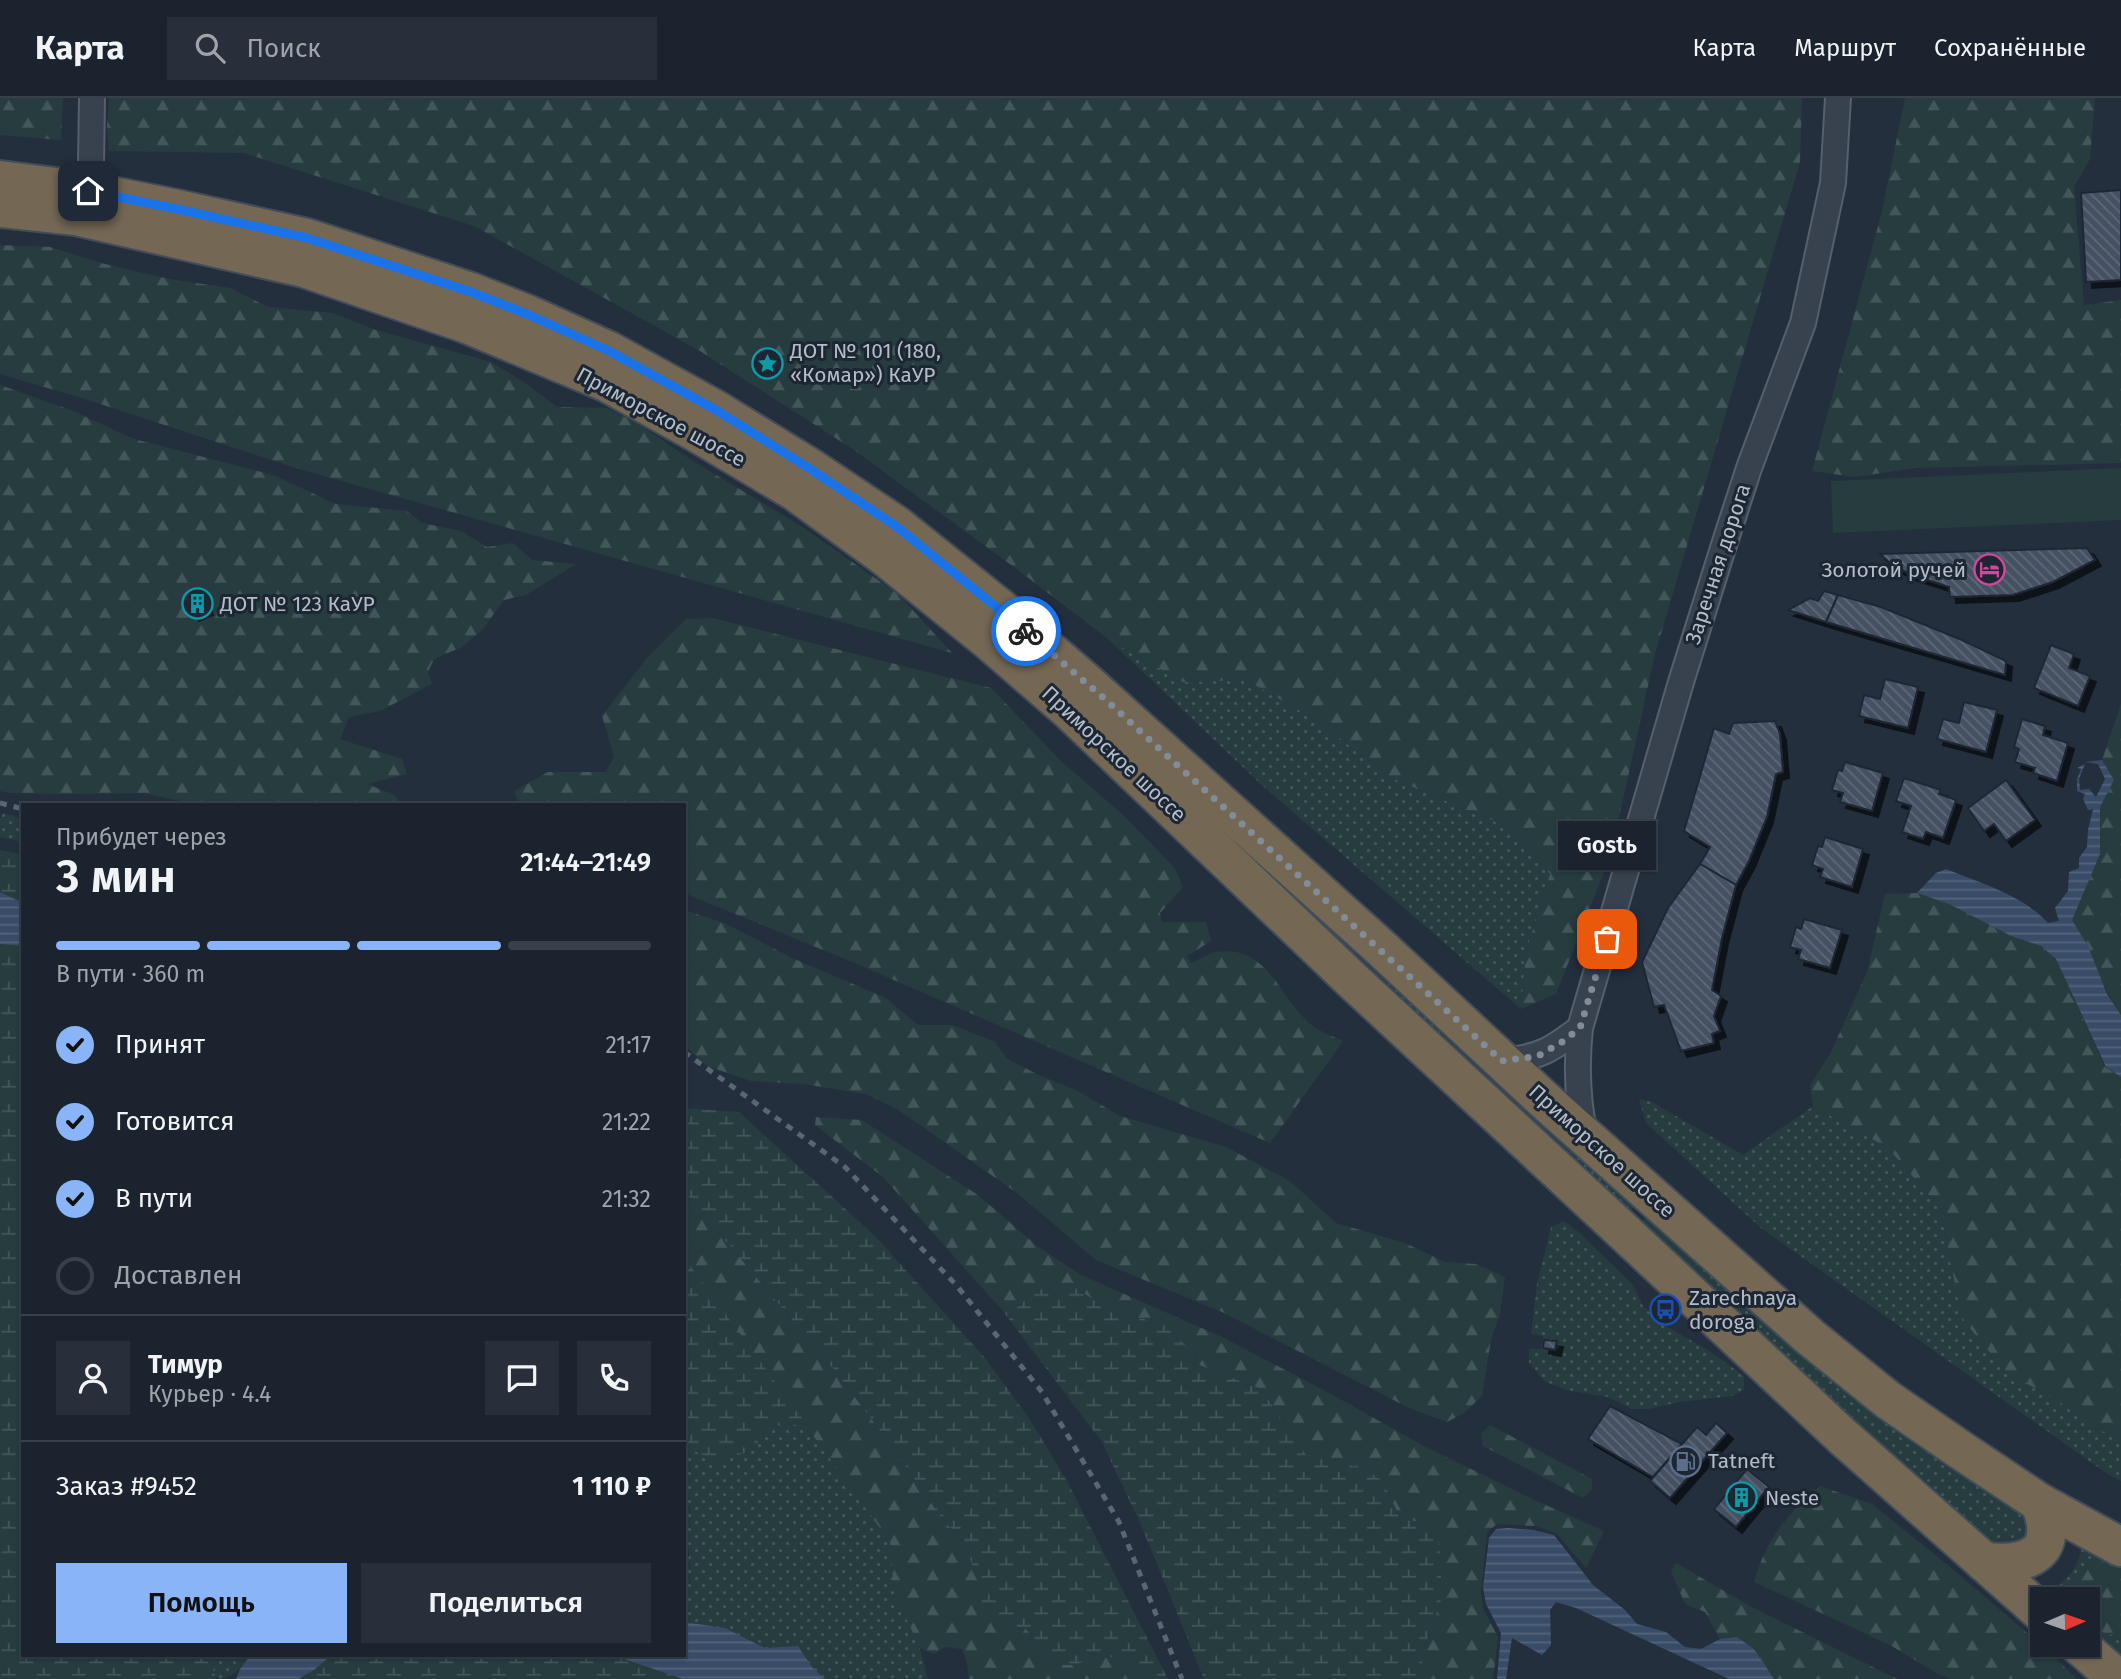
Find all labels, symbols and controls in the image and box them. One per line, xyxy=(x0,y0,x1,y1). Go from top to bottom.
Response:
search box xyxy=(167,17,657,80)
text: Карта xyxy=(35,28,125,68)
icon: search xyxy=(191,29,229,67)
text: Поиск xyxy=(247,33,321,64)
text: Карта xyxy=(1693,34,1756,62)
text: Маршрут xyxy=(1794,34,1896,62)
text: Сохранённые xyxy=(1934,34,2086,62)
pin xyxy=(58,161,118,221)
icon: home xyxy=(69,172,107,210)
place label: ДОТ № 101 (180, «Комар») КаУР xyxy=(789,338,941,388)
place icon: ДОТ № 101 (180, «Комар») КаУР xyxy=(750,346,784,380)
street label: Приморское шоссе xyxy=(572,361,750,473)
street label: Заречная дорога xyxy=(1680,480,1756,648)
hotel icon: Золотой ручей xyxy=(1972,553,2006,587)
place label: Золотой ручей xyxy=(1821,557,1966,583)
building icon: ДОТ № 123 КаУР xyxy=(180,587,214,621)
place label: ДОТ № 123 КаУР xyxy=(219,591,375,617)
courier xyxy=(991,596,1061,666)
icon: bike xyxy=(1007,612,1045,650)
street label: Приморское шоссе xyxy=(1036,680,1192,828)
callout: Gostь xyxy=(1558,820,1656,869)
text: Прибудет через xyxy=(56,823,227,851)
text: Gostь xyxy=(1577,831,1637,859)
text: 21:44–21:49 xyxy=(520,847,651,878)
text: 3 мин xyxy=(56,849,176,904)
pin xyxy=(1577,909,1637,969)
icon: bag xyxy=(1588,920,1626,958)
text: В пути · 360 m xyxy=(56,960,205,988)
icon: check xyxy=(56,1026,94,1064)
text: Принят xyxy=(115,1029,205,1060)
text: 21:17 xyxy=(605,1031,651,1059)
street label: Приморское шоссе xyxy=(1524,1079,1680,1223)
icon: check xyxy=(56,1103,94,1141)
text: Готовится xyxy=(115,1106,235,1137)
text: 21:22 xyxy=(602,1108,651,1136)
icon: check xyxy=(56,1180,94,1218)
text: В пути xyxy=(115,1183,193,1214)
text: 21:32 xyxy=(602,1185,651,1213)
text: Доставлен xyxy=(115,1260,242,1291)
place label: Zarechnaya doroga xyxy=(1689,1285,1797,1335)
bus stop icon: Zarechnaya doroga xyxy=(1649,1293,1683,1327)
button: person xyxy=(56,1341,130,1415)
button: chat xyxy=(485,1341,559,1415)
button: phone xyxy=(577,1341,651,1415)
text: Тимур xyxy=(148,1349,223,1380)
text: Курьер · 4.4 xyxy=(148,1380,271,1408)
fuel station icon: Tatneft xyxy=(1668,1444,1702,1478)
place label: Tatneft xyxy=(1708,1448,1776,1474)
text: Заказ #9452 xyxy=(56,1471,197,1502)
text: 1 110 ₽ xyxy=(572,1471,651,1502)
building icon: Neste xyxy=(1725,1481,1759,1515)
place label: Neste xyxy=(1765,1485,1819,1511)
button: Помощь xyxy=(56,1563,347,1643)
button: Поделиться xyxy=(361,1563,651,1643)
north arrow xyxy=(2030,1587,2100,1657)
map controls xyxy=(2030,1587,2100,1657)

